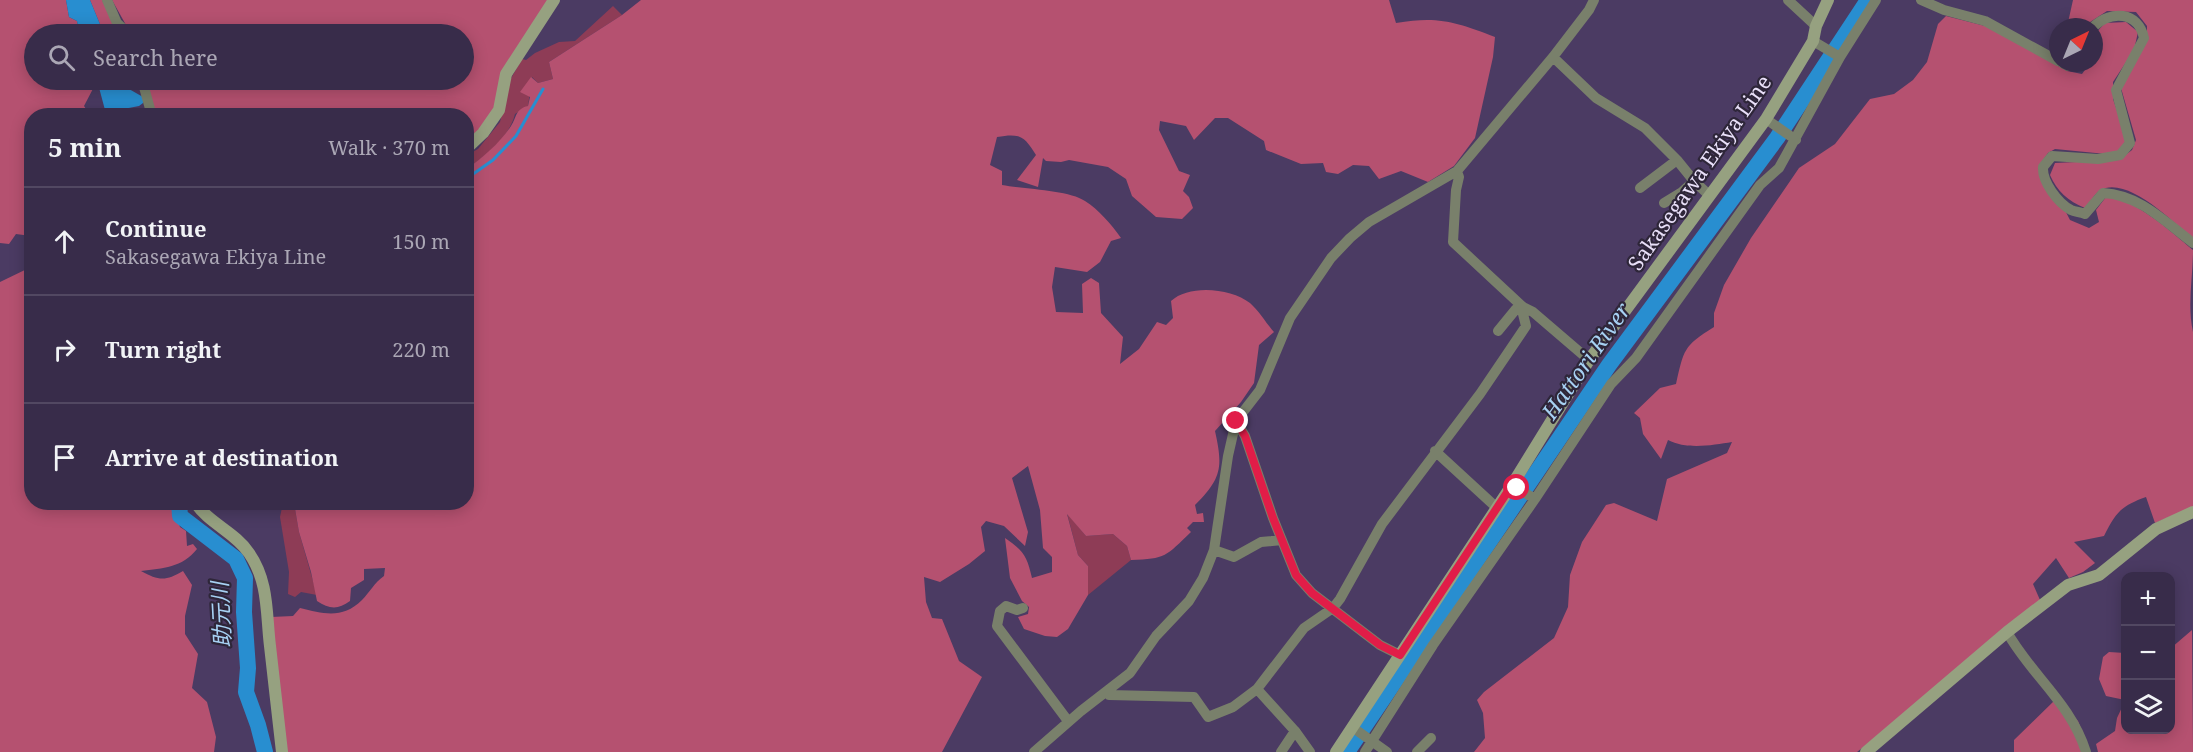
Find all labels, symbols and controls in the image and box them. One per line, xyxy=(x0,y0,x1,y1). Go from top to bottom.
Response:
north arrow xyxy=(2049,18,2103,72)
search box xyxy=(24,24,474,90)
icon: search xyxy=(45,41,78,74)
text: Search here xyxy=(93,42,218,72)
street label: Sakasegawa Ekiya Line xyxy=(1621,69,1777,276)
text: 5 min xyxy=(48,129,122,165)
text: Walk · 370 m xyxy=(328,134,450,161)
text: Continue xyxy=(105,213,207,243)
icon: ahead xyxy=(48,225,81,258)
text: 150 m xyxy=(392,228,450,255)
text: Sakasegawa Ekiya Line xyxy=(105,243,326,270)
water label: Hattori River xyxy=(1533,296,1637,426)
icon: right xyxy=(48,333,81,366)
text: Turn right xyxy=(105,334,221,364)
text: 220 m xyxy=(392,336,450,363)
route end xyxy=(1222,407,1248,433)
icon: arrive xyxy=(48,441,81,474)
text: Arrive at destination xyxy=(105,442,339,472)
route start xyxy=(1503,474,1529,500)
map controls xyxy=(2121,572,2175,734)
button: + xyxy=(2121,572,2175,626)
water label: 助元川 xyxy=(203,579,237,649)
button: − xyxy=(2121,626,2175,680)
button: layers xyxy=(2121,680,2175,734)

